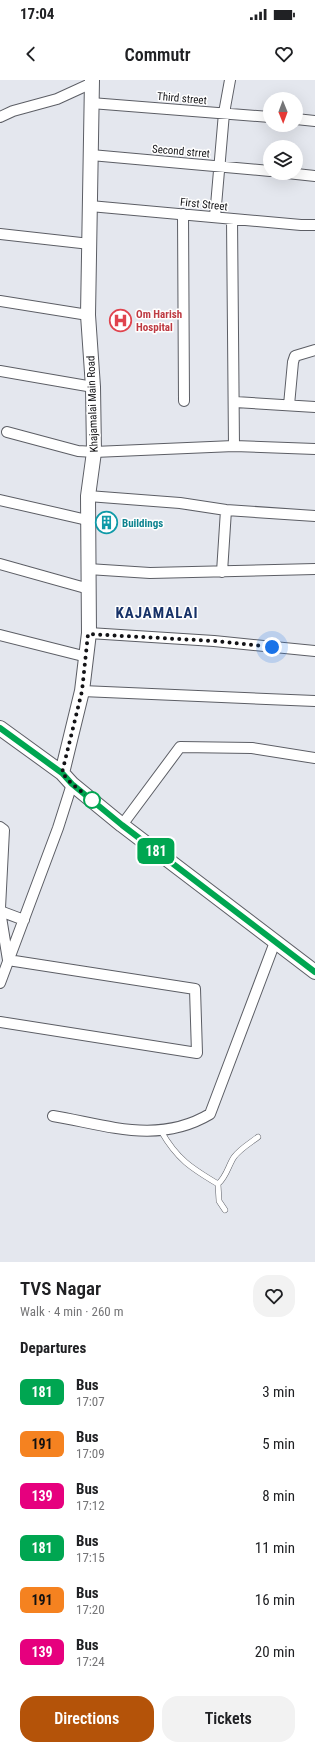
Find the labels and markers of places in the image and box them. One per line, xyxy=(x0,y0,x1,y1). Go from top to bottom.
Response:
hospital icon: Om Harish Hospital xyxy=(107,307,133,333)
place label: Om Harish Hospital xyxy=(136,308,182,334)
building icon: Buildings xyxy=(93,510,119,536)
place label: Buildings xyxy=(122,517,163,530)
unlabelled marker xyxy=(83,791,101,809)

